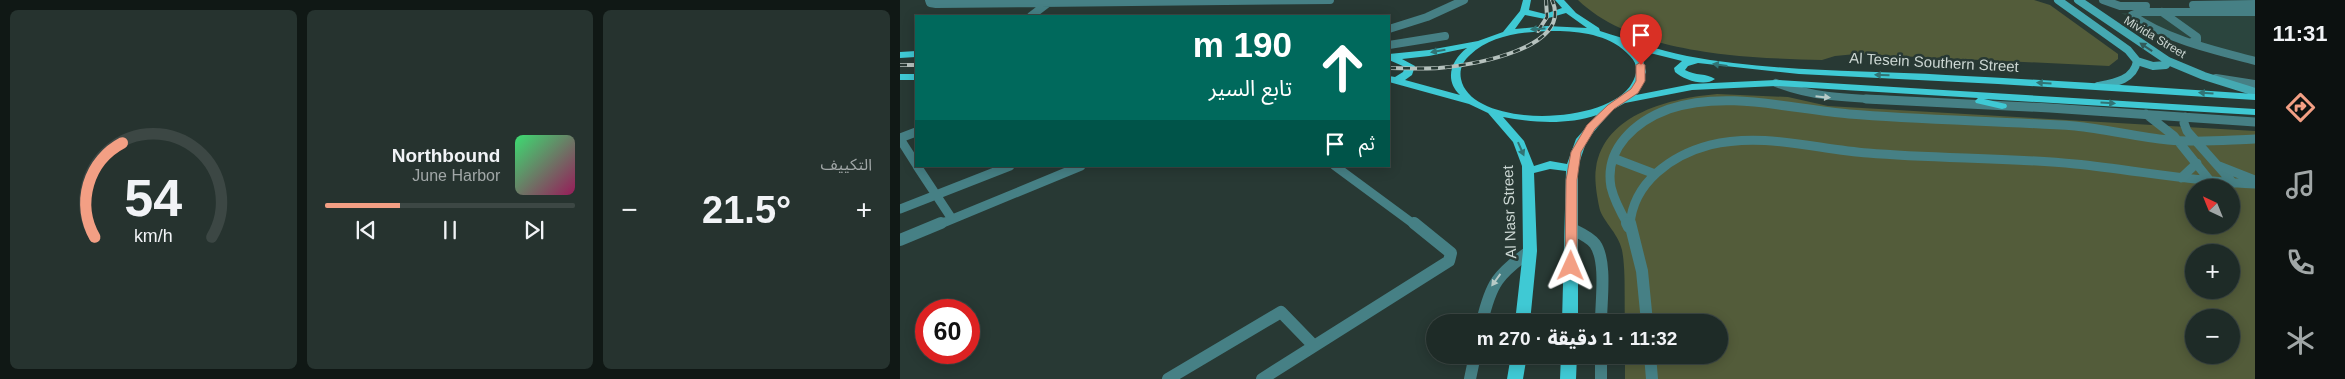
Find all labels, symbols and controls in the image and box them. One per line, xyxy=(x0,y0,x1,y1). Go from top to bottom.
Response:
street label: Mivida Street xyxy=(2121,13,2189,61)
pin xyxy=(1620,14,1662,65)
icon: arrive xyxy=(1627,21,1655,49)
text: 11:31 xyxy=(2272,21,2328,46)
text: 190 m xyxy=(1193,25,1292,64)
one-way arrow xyxy=(1530,25,1546,33)
icon: ahead xyxy=(1310,35,1375,100)
one-way arrow xyxy=(2139,42,2153,51)
one-way arrow xyxy=(1430,48,1446,56)
street label: Al Tesein Southern Street xyxy=(1849,49,2020,75)
one-way arrow xyxy=(1711,61,1727,69)
one-way arrow xyxy=(1874,70,1890,78)
text: تابع السير xyxy=(1209,76,1292,101)
one-way arrow xyxy=(2036,78,2052,86)
one-way arrow xyxy=(2198,89,2214,97)
icon: directions xyxy=(2283,90,2318,125)
one-way arrow xyxy=(1815,93,1831,101)
one-way arrow xyxy=(2101,99,2117,107)
icon: arrive xyxy=(1321,130,1349,158)
text: ثم xyxy=(1359,133,1375,154)
one-way arrow xyxy=(1518,142,1526,156)
text: Northbound xyxy=(392,145,500,166)
text: التكييف xyxy=(820,156,872,173)
street label: Al Nasr Street xyxy=(1499,164,1519,259)
text: June Harbor xyxy=(412,167,500,184)
icon: music xyxy=(2283,167,2318,202)
text: 54 xyxy=(124,169,182,227)
north arrow xyxy=(2185,179,2240,234)
map controls xyxy=(2185,179,2240,364)
text: 21.5° xyxy=(702,189,791,231)
text: − xyxy=(621,194,638,225)
text: + xyxy=(856,194,872,225)
icon: previous xyxy=(352,216,380,244)
icon: pause xyxy=(436,216,464,244)
icon: next xyxy=(520,216,548,244)
text: km/h xyxy=(134,226,173,246)
position arrow xyxy=(1544,239,1596,291)
button: + xyxy=(2185,244,2240,299)
icon: phone xyxy=(2283,245,2318,280)
one-way arrow xyxy=(1491,273,1501,287)
speed limit sign: 60 xyxy=(915,299,980,364)
button: − xyxy=(2185,309,2240,364)
icon: climate xyxy=(2283,323,2318,358)
text: 11:32 · 1 دقيقة · 270 m xyxy=(1477,328,1677,349)

